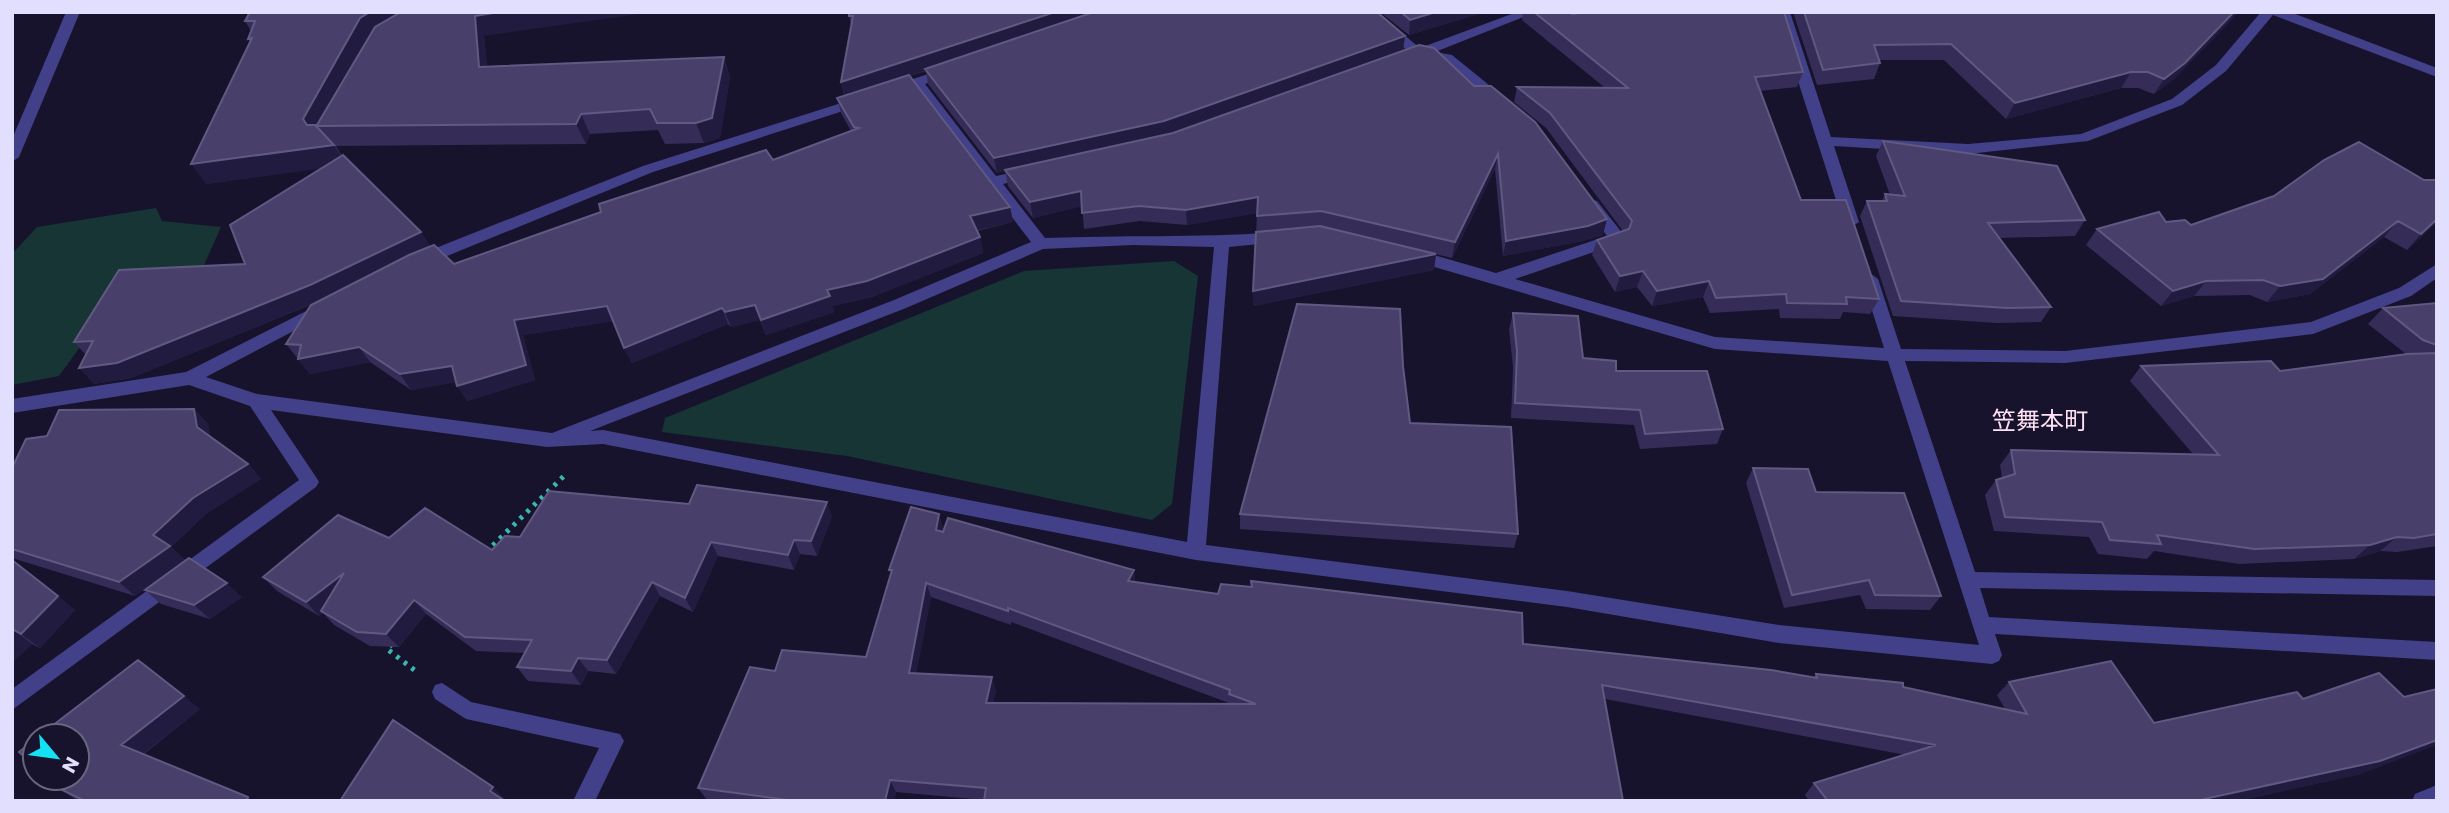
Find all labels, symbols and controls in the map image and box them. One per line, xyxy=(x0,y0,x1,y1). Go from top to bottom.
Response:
district label: 笠舞本町 xyxy=(1992,404,2088,437)
north arrow xyxy=(21,722,91,792)
text: N xyxy=(55,752,86,778)

